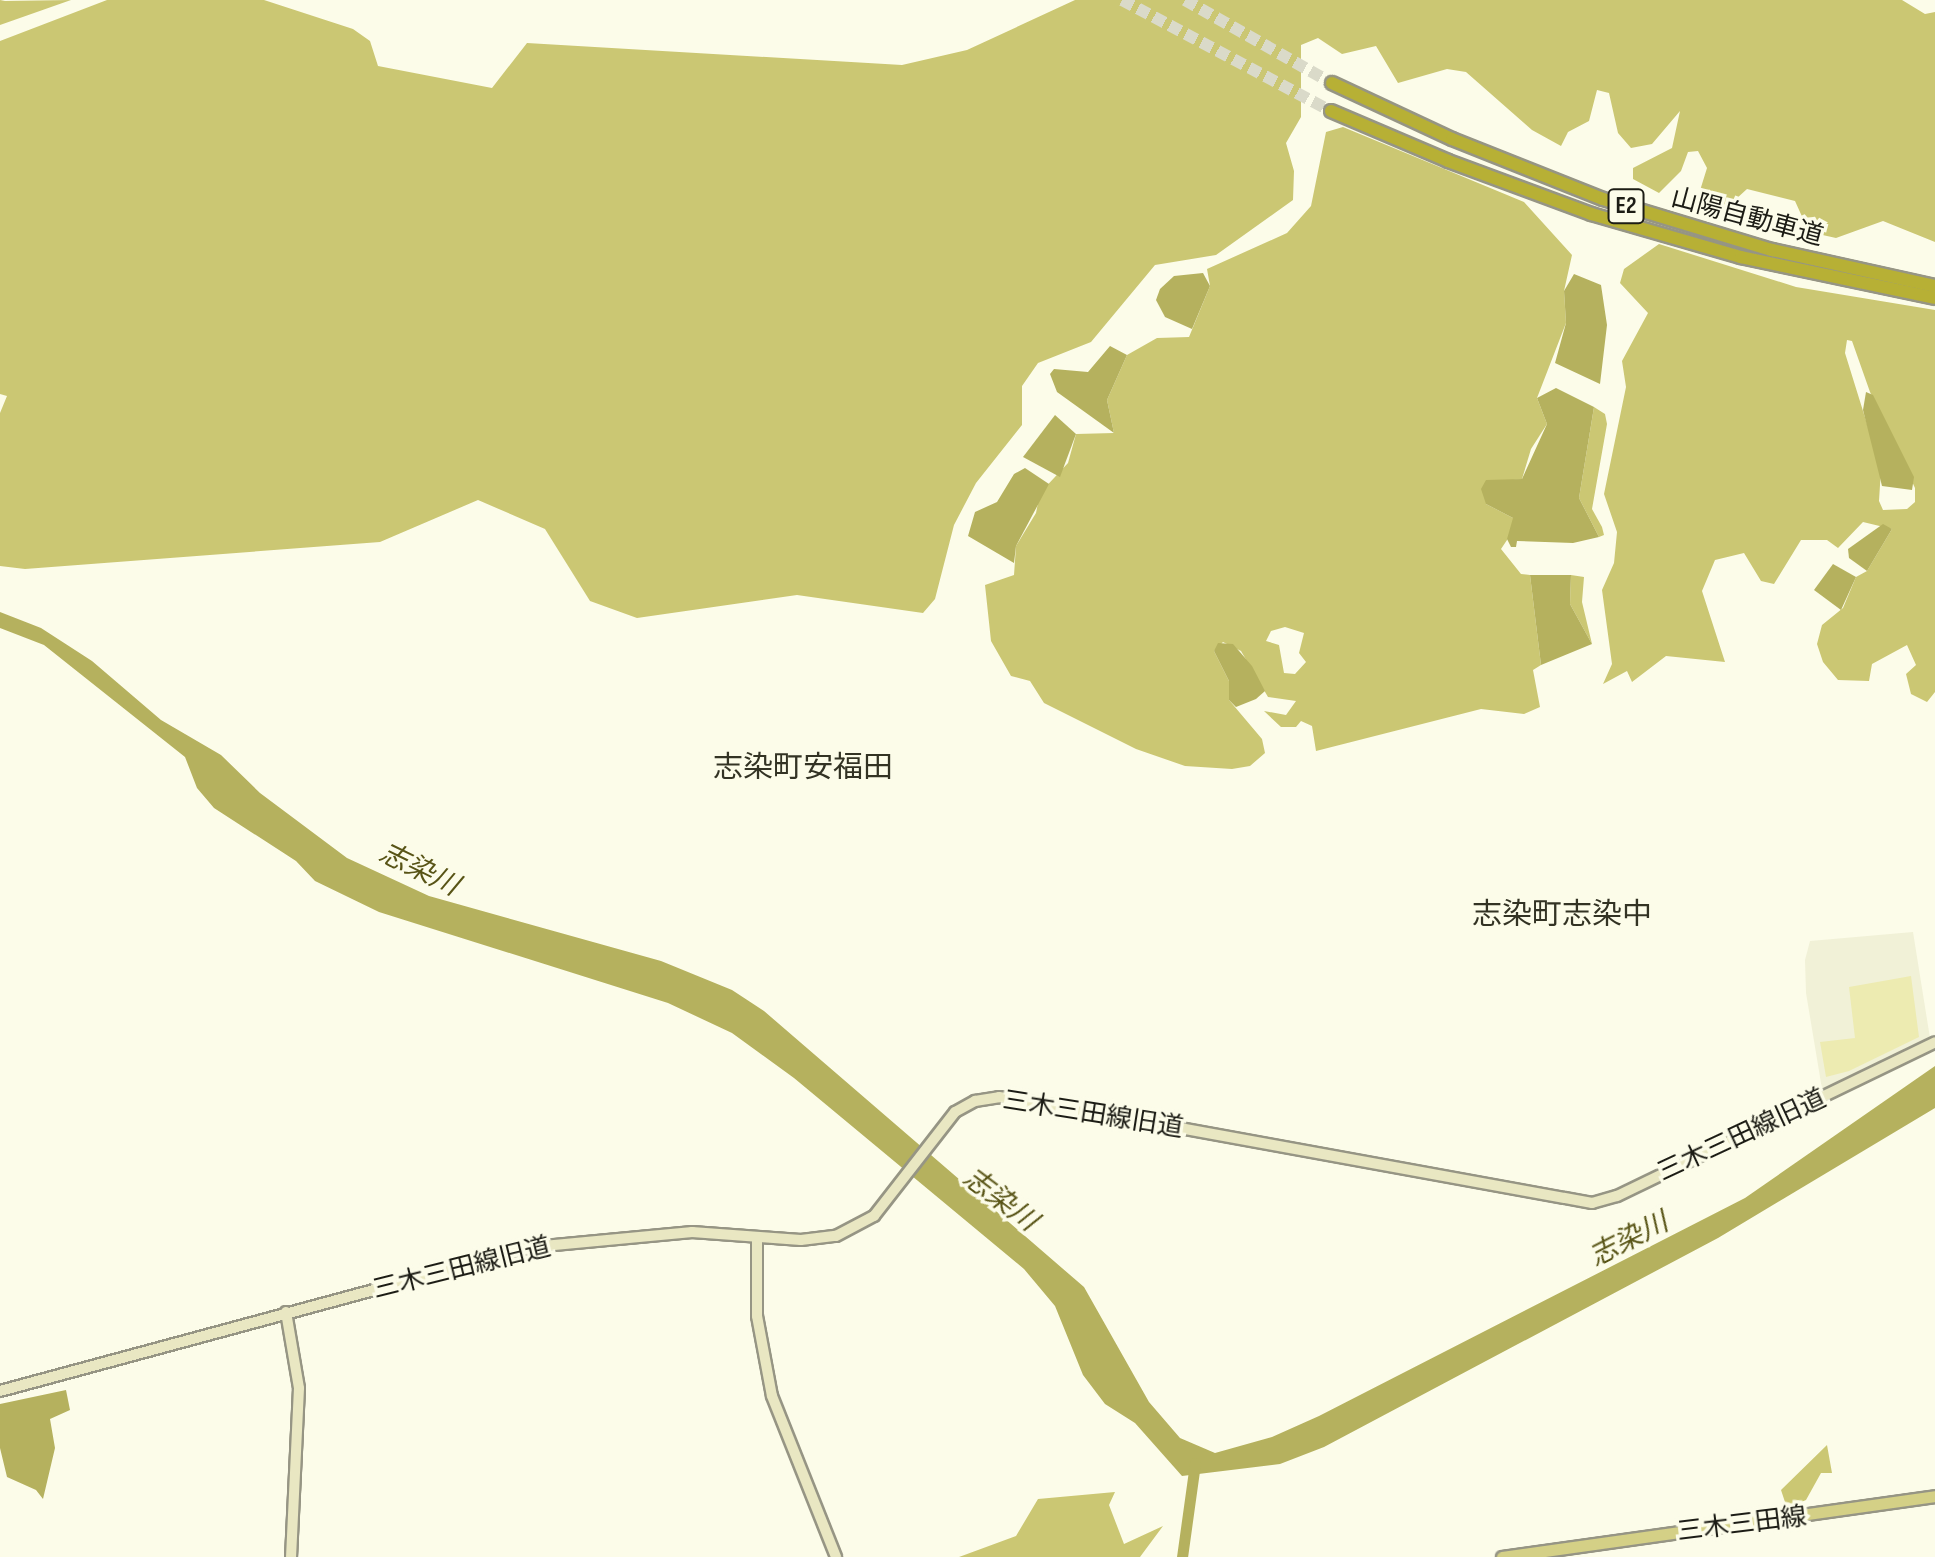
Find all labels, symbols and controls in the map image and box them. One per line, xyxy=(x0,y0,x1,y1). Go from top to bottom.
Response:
street label: 山陽自動車道 xyxy=(1668,183,1826,253)
road number: E2 xyxy=(1606,186,1646,226)
district label: 志染町安福田 xyxy=(713,750,893,786)
water label: 志染川 xyxy=(374,836,464,904)
district label: 志染町志染中 xyxy=(1472,897,1652,933)
street label: 三木三田線旧道 xyxy=(1653,1083,1831,1189)
street label: 三木三田線旧道 xyxy=(1001,1085,1185,1145)
water label: 志染川 xyxy=(956,1161,1044,1239)
water label: 志染川 xyxy=(1584,1206,1674,1274)
street label: 三木三田線旧道 xyxy=(370,1232,554,1306)
street label: 三木三田線 xyxy=(1676,1502,1808,1548)

